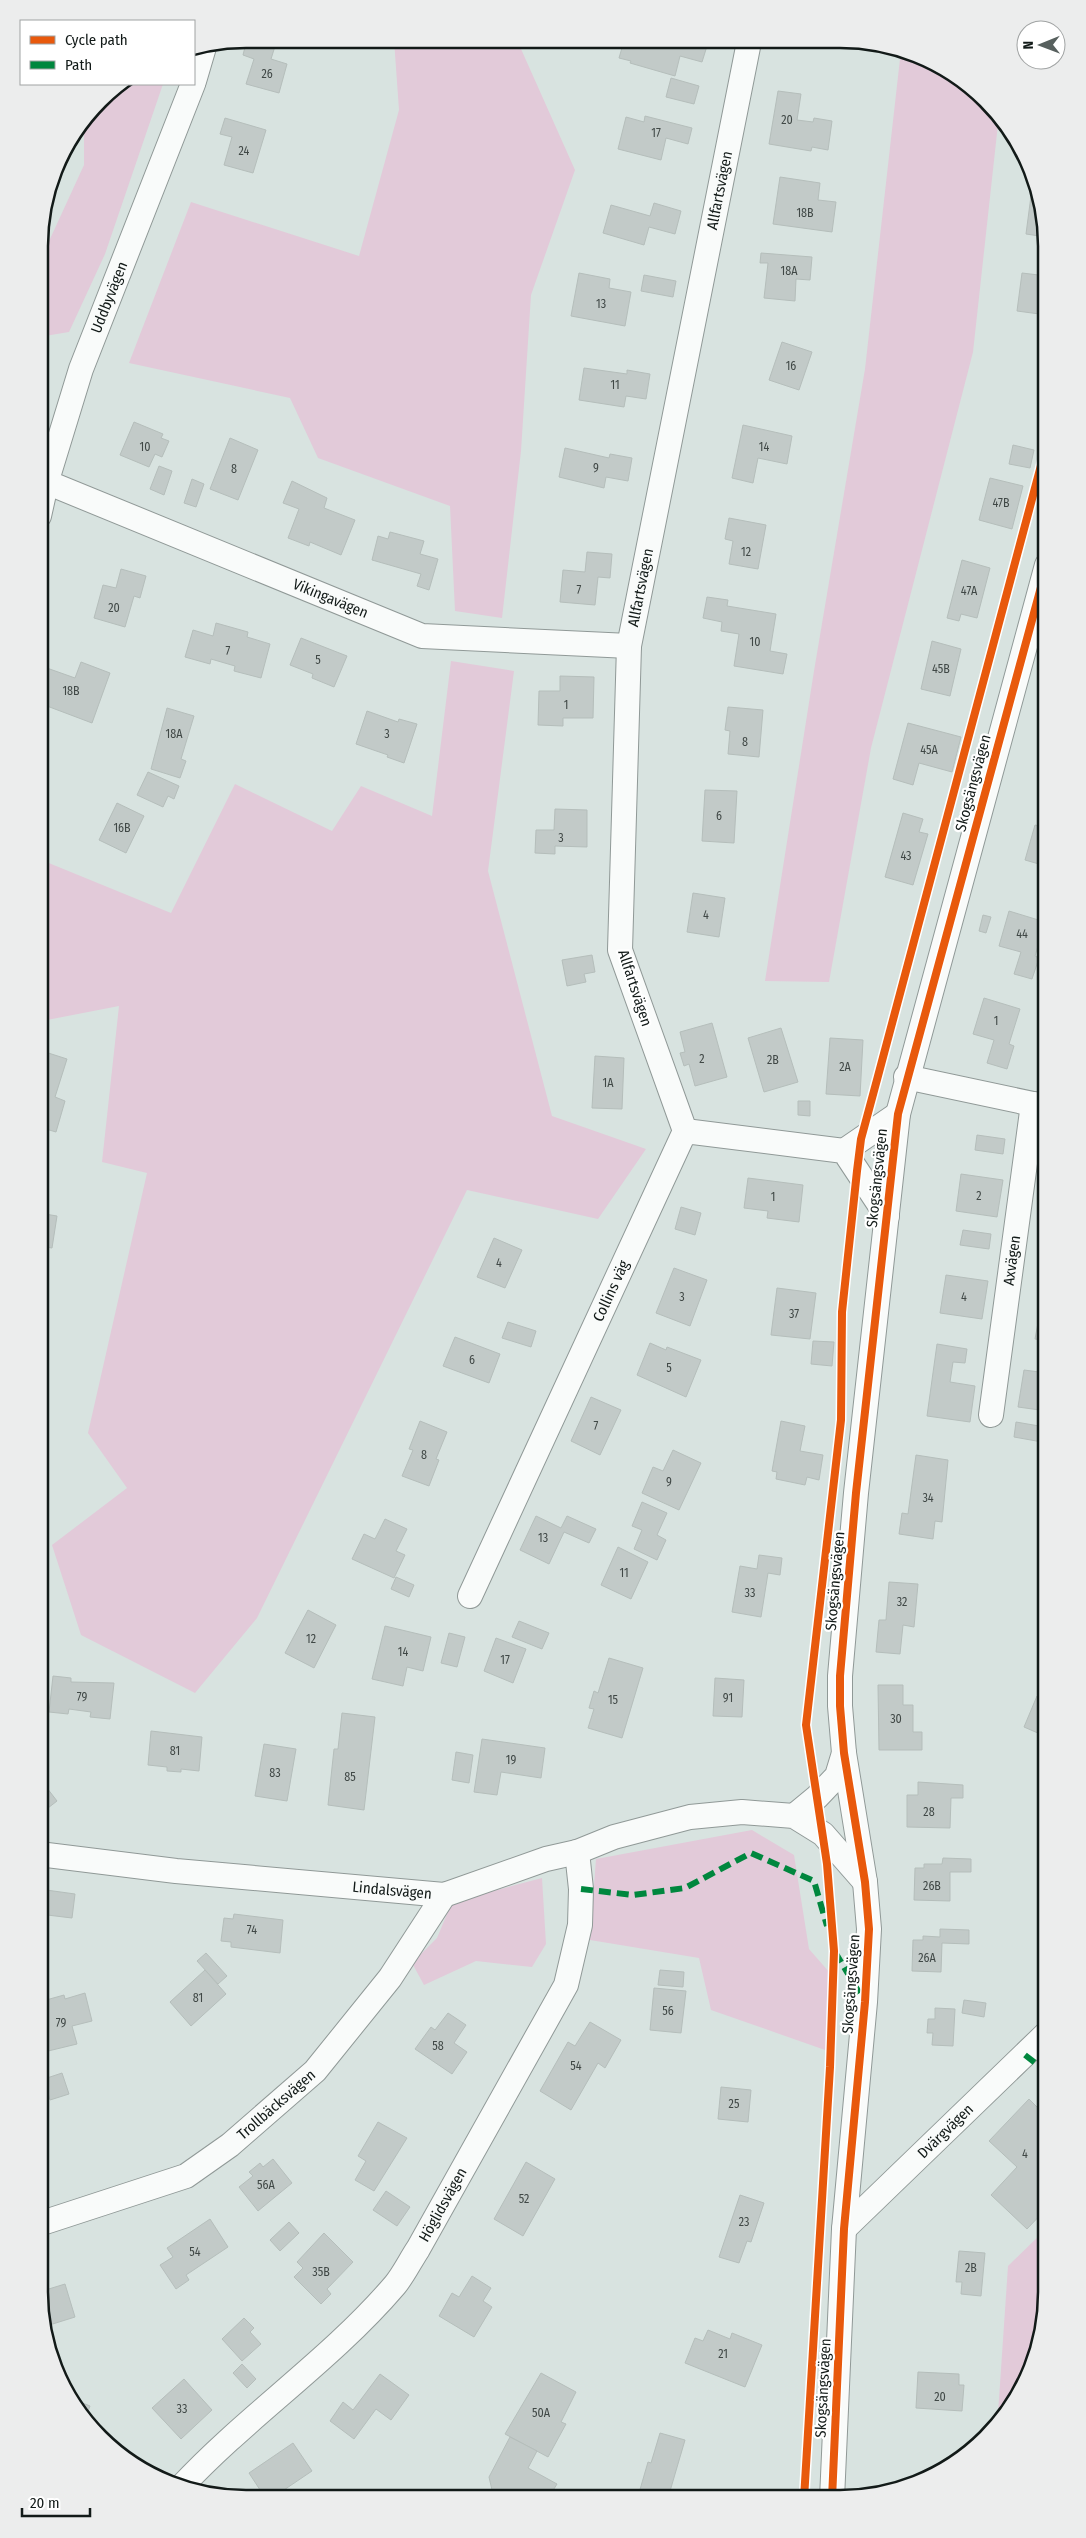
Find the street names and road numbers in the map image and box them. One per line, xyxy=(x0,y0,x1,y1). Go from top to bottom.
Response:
street label: Allfartsvägen xyxy=(703,150,736,231)
street label: Uddbyvägen xyxy=(87,259,131,336)
street label: Allfartsvägen xyxy=(624,547,657,628)
street label: Vikingavägen xyxy=(290,575,371,622)
street label: Skogsängsvägen xyxy=(951,733,995,833)
street label: Allfartsvägen xyxy=(614,947,656,1029)
street label: Skogsängsvägen xyxy=(863,1128,891,1228)
street label: Axvägen xyxy=(1000,1234,1024,1287)
street label: Collins väg xyxy=(589,1258,633,1325)
street label: Skogsängsvägen xyxy=(822,1531,848,1631)
street label: Lindalsvägen xyxy=(352,1878,433,1903)
street label: Skogsängsvägen xyxy=(839,1934,863,2034)
street label: Trollbäcksvägen xyxy=(234,2066,319,2143)
street label: Dvärgvägen xyxy=(914,2100,977,2162)
street label: Höglidsvägen xyxy=(415,2165,471,2245)
street label: Skogsängsvägen xyxy=(811,2338,835,2438)

